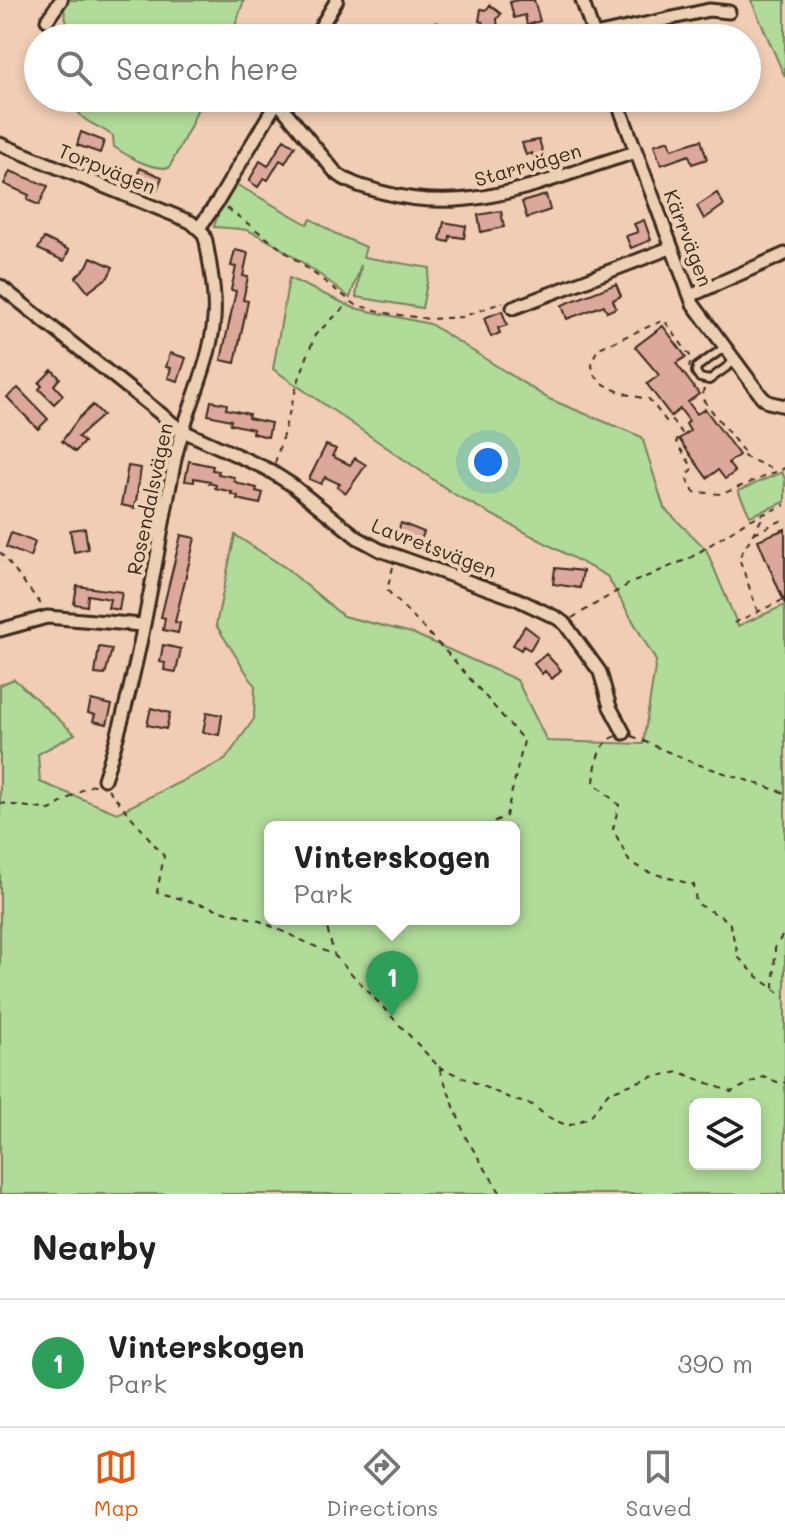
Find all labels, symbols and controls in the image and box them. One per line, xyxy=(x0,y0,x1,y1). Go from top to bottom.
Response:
search box xyxy=(24,24,761,112)
icon: search xyxy=(52,46,96,90)
text: Search here xyxy=(116,48,299,88)
street label: Starrvägen xyxy=(471,136,584,192)
street label: Torpvägen xyxy=(55,137,160,199)
street label: Kärrvägen xyxy=(659,185,719,290)
street label: Rosendalsvägen xyxy=(120,420,178,577)
your location xyxy=(468,442,508,482)
street label: Lavretsvägen xyxy=(368,511,501,583)
popup xyxy=(264,821,520,925)
text: Vinterskogen xyxy=(294,836,490,876)
text: Park xyxy=(294,876,353,910)
pin: 1 xyxy=(366,951,418,1017)
map controls xyxy=(689,1098,761,1170)
button: layers xyxy=(689,1098,761,1170)
text: Nearby xyxy=(32,1224,157,1269)
text: Vinterskogen xyxy=(108,1326,305,1366)
text: 1 xyxy=(52,1346,64,1380)
text: 390 m xyxy=(677,1346,753,1380)
text: Park xyxy=(108,1366,167,1400)
tab: Map xyxy=(94,1445,139,1522)
tab: Directions xyxy=(326,1445,438,1522)
tab: Saved xyxy=(626,1445,691,1522)

